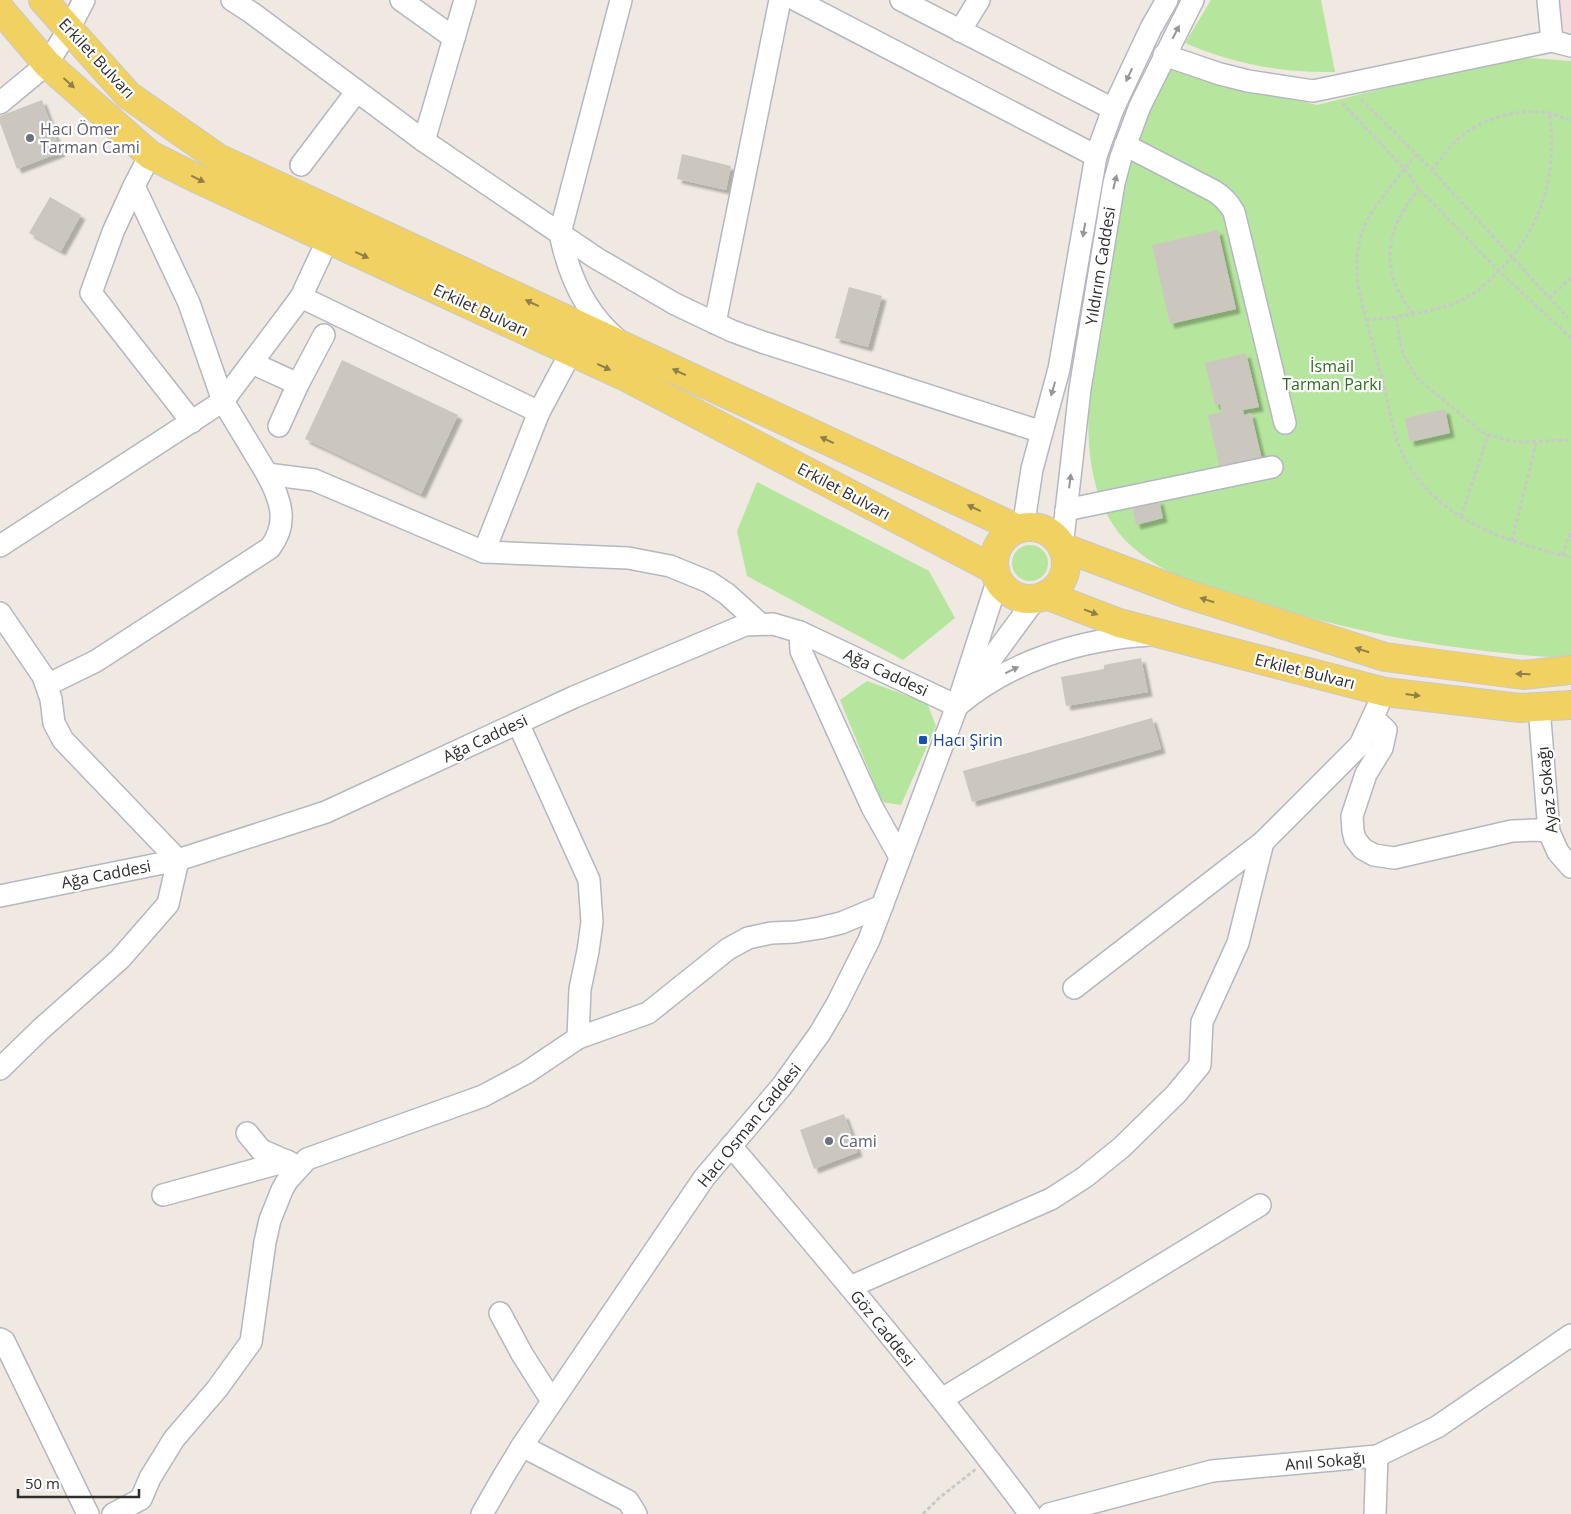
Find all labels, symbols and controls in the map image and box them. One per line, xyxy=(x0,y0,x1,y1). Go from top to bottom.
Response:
street label: Erkilet Bulvarı xyxy=(54,13,140,103)
one-way arrow xyxy=(1172,25,1180,39)
one-way arrow xyxy=(1125,68,1133,82)
one-way arrow xyxy=(63,77,75,89)
place label: Hacı Ömer Tarman Cami xyxy=(40,118,140,158)
marker: Hacı Ömer Tarman Cami xyxy=(24,132,36,144)
one-way arrow xyxy=(191,175,206,183)
one-way arrow xyxy=(1111,175,1119,190)
street label: Yıldırım Caddesi xyxy=(1080,205,1120,327)
one-way arrow xyxy=(1080,222,1088,238)
one-way arrow xyxy=(355,251,369,259)
street label: Erkilet Bulvarı xyxy=(430,278,532,342)
one-way arrow xyxy=(525,299,539,307)
park label: İsmail Tarman Parkı xyxy=(1282,355,1382,395)
one-way arrow xyxy=(597,363,612,372)
one-way arrow xyxy=(672,367,686,375)
one-way arrow xyxy=(1049,382,1057,397)
one-way arrow xyxy=(820,436,834,444)
street label: Erkilet Bulvarı xyxy=(794,457,894,525)
one-way arrow xyxy=(1066,473,1074,489)
one-way arrow xyxy=(967,504,981,512)
one-way arrow xyxy=(1200,596,1215,604)
one-way arrow xyxy=(1084,609,1099,617)
street label: Ağa Caddesi xyxy=(840,643,932,701)
one-way arrow xyxy=(1355,645,1370,653)
street label: Erkilet Bulvarı xyxy=(1253,648,1357,694)
one-way arrow xyxy=(1005,666,1019,674)
one-way arrow xyxy=(1514,670,1530,678)
one-way arrow xyxy=(1406,691,1422,699)
street label: Ağa Caddesi xyxy=(439,709,531,767)
place label: Hacı Şirin xyxy=(933,729,1003,751)
marker: Hacı Şirin xyxy=(917,734,929,746)
street label: Ayaz Sokağı xyxy=(1532,746,1562,834)
street label: Ağa Caddesi xyxy=(59,855,153,893)
street label: Hacı Osman Caddesi xyxy=(692,1058,806,1192)
place label: Cami xyxy=(839,1130,877,1152)
marker: Cami xyxy=(823,1135,835,1147)
street label: Göz Caddesi xyxy=(845,1285,921,1371)
street label: Anıl Sokağı xyxy=(1284,1447,1366,1475)
scale bar xyxy=(18,1466,139,1498)
text: 50 m xyxy=(25,1473,60,1493)

